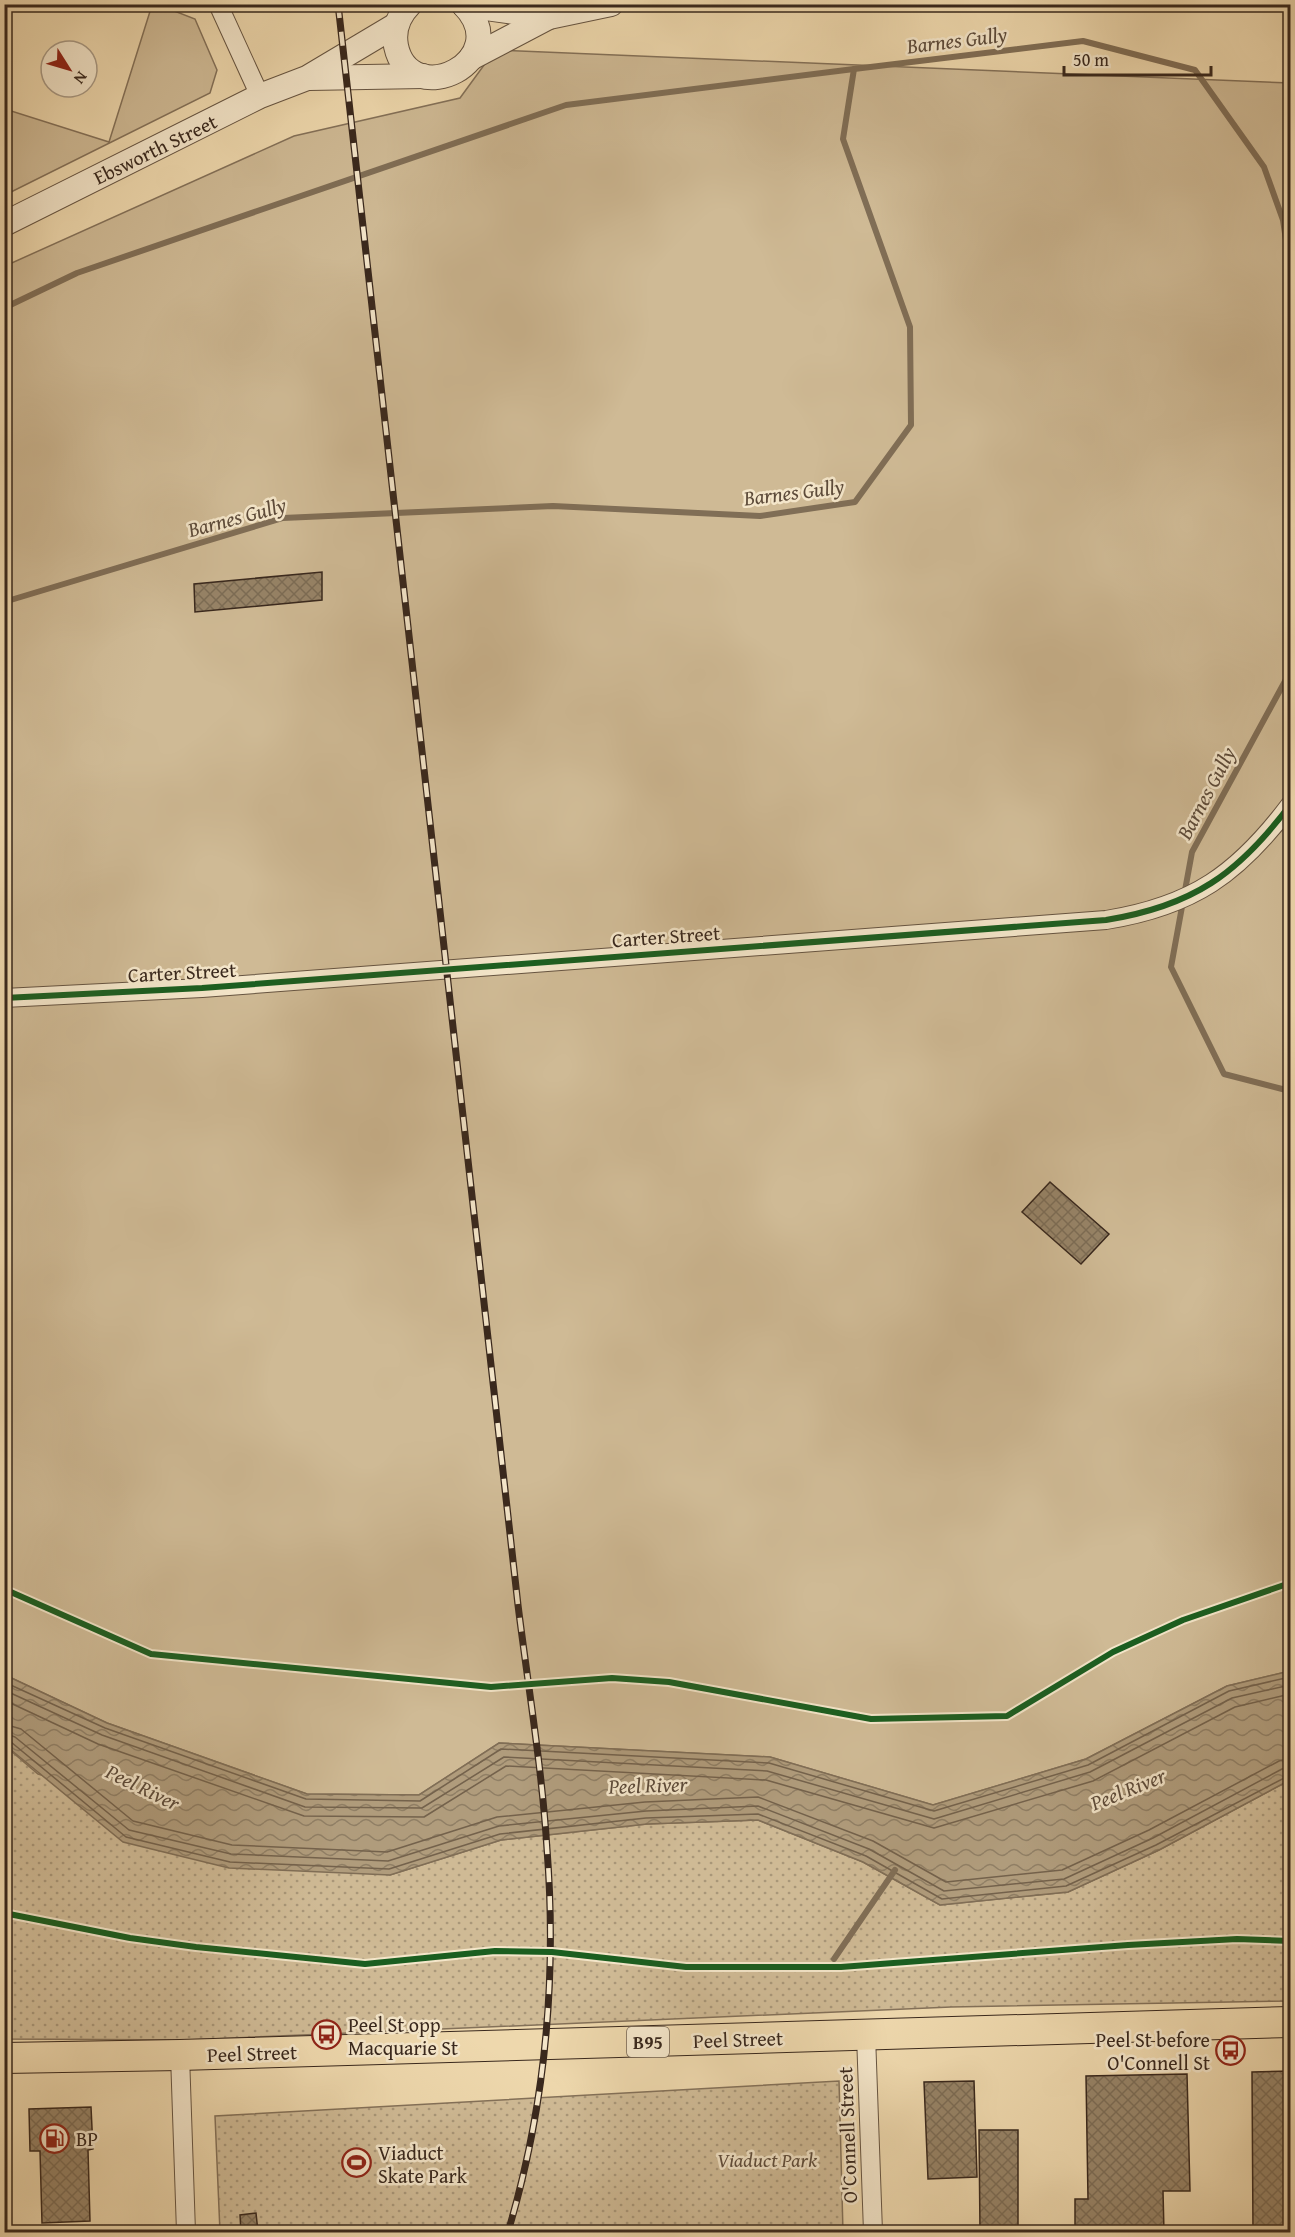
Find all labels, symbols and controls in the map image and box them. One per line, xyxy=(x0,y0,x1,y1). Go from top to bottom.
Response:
water label: Barnes Gully xyxy=(904,18,1009,62)
north arrow xyxy=(39,39,99,99)
scale bar xyxy=(1064,39,1211,77)
text: 50 m xyxy=(1073,46,1109,73)
text: N xyxy=(68,67,94,90)
street label: Ebsworth Street xyxy=(88,107,222,191)
water label: Barnes Gully xyxy=(741,470,846,514)
water label: Barnes Gully xyxy=(183,489,290,545)
water label: Barnes Gully xyxy=(1168,741,1244,846)
street label: Carter Street xyxy=(611,918,721,954)
street label: Carter Street xyxy=(127,955,237,989)
water label: Peel River xyxy=(100,1755,186,1819)
water label: Peel River xyxy=(1085,1759,1171,1819)
water label: Peel River xyxy=(607,1768,689,1802)
place label: Peel St opp Macquarie St xyxy=(348,2010,458,2062)
bus stop icon: Peel St opp Macquarie St xyxy=(311,2019,343,2051)
street label: Peel Street xyxy=(692,2023,784,2055)
place label: Peel St before O'Connell St xyxy=(1096,2025,1210,2077)
road number: B95 xyxy=(627,2027,669,2057)
bus stop icon: Peel St before O'Connell St xyxy=(1215,2035,1247,2067)
street label: Peel Street xyxy=(206,2037,298,2069)
street label: O'Connell Street xyxy=(830,2066,864,2204)
fuel station icon: BP xyxy=(39,2122,71,2154)
place label: BP xyxy=(76,2124,98,2153)
place label: Viaduct Skate Park xyxy=(378,2138,468,2190)
park label: Viaduct Park xyxy=(717,2145,818,2174)
sports icon: Viaduct Skate Park xyxy=(341,2147,373,2179)

